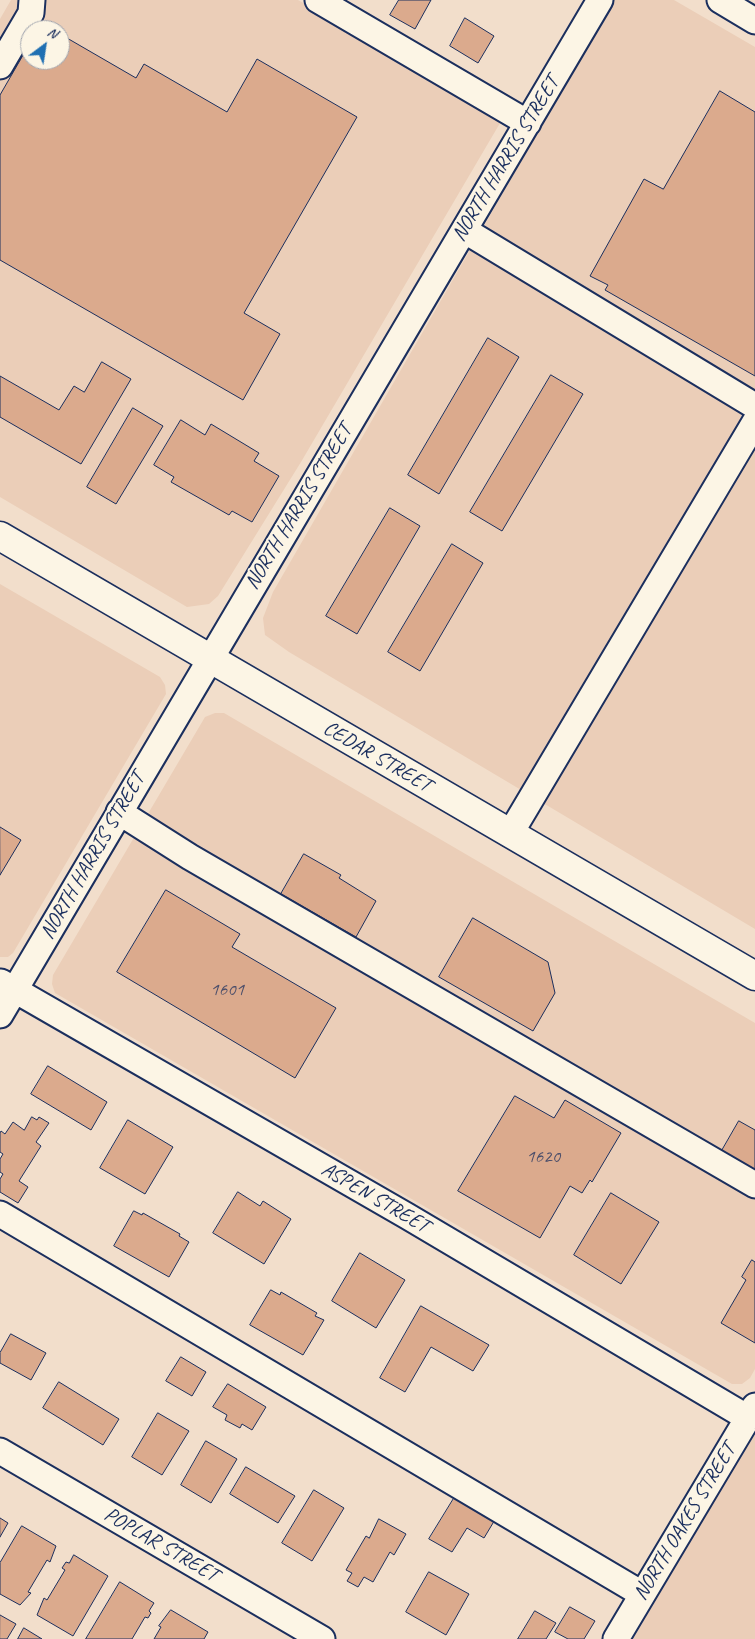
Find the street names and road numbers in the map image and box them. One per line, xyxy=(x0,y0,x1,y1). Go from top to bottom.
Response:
street label: NORTH HARRIS STREET xyxy=(447,72,565,246)
street label: NORTH HARRIS STREET xyxy=(240,420,358,594)
street label: CEDAR STREET xyxy=(318,716,436,798)
street label: NORTH HARRIS STREET xyxy=(35,768,151,944)
street label: ASPEN STREET xyxy=(317,1157,433,1239)
street label: NORTH OAKES STREET xyxy=(628,1439,742,1605)
street label: POPLAR STREET xyxy=(99,1502,223,1588)

